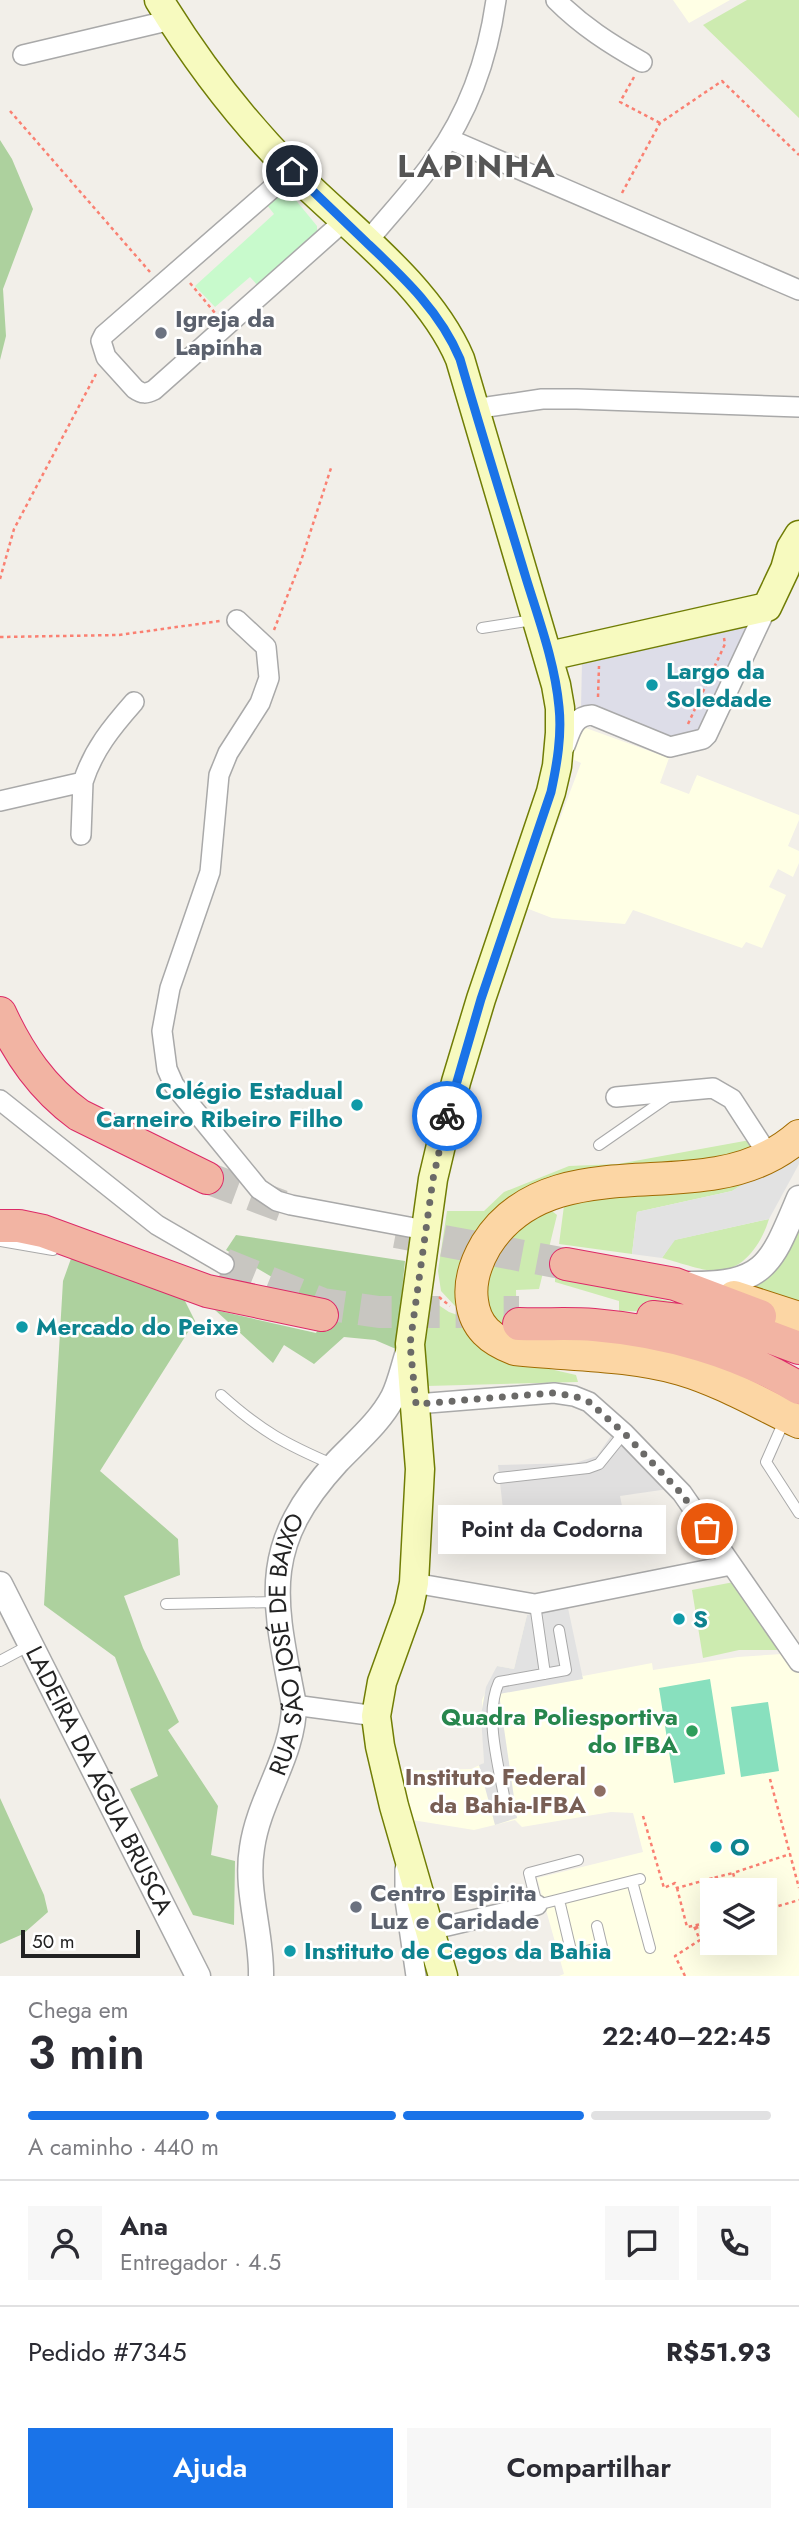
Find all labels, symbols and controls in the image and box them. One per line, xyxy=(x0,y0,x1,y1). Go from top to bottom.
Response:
pin xyxy=(262,141,322,201)
district label: LAPINHA xyxy=(397,143,557,189)
icon: home xyxy=(273,152,311,190)
place label: Igreja da Lapinha xyxy=(175,301,275,364)
marker: Igreja da Lapinha xyxy=(153,325,169,341)
place label: Largo da Soledade xyxy=(666,653,772,716)
marker: Largo da Soledade xyxy=(644,677,660,693)
place label: Colégio Estadual Carneiro Ribeiro Filho xyxy=(96,1073,343,1136)
courier xyxy=(412,1081,482,1151)
marker: Colégio Estadual Carneiro Ribeiro Filho xyxy=(349,1097,365,1113)
icon: bike xyxy=(428,1097,466,1135)
place label: Mercado do Peixe xyxy=(36,1309,239,1344)
marker: Mercado do Peixe xyxy=(14,1319,30,1335)
pin xyxy=(677,1499,737,1559)
callout: Point da Codorna xyxy=(438,1504,665,1554)
street label: RUA SÃO JOSÉ DE BAIXO xyxy=(260,1507,313,1781)
icon: bag xyxy=(688,1510,726,1548)
text: Point da Codorna xyxy=(461,1512,643,1546)
place label: S xyxy=(693,1601,708,1636)
marker: S xyxy=(671,1611,687,1627)
street label: LADEIRA DA ÁGUA BRUSCA xyxy=(17,1640,182,1921)
place label: Quadra Poliesportiva do IFBA xyxy=(441,1699,678,1762)
marker: Quadra Poliesportiva do IFBA xyxy=(684,1723,700,1739)
place label: Instituto Federal da Bahia-IFBA xyxy=(405,1759,586,1822)
marker: Instituto Federal da Bahia-IFBA xyxy=(592,1783,608,1799)
place label: O xyxy=(730,1829,750,1864)
marker: O xyxy=(708,1839,724,1855)
place label: Centro Espirita Luz e Caridade xyxy=(370,1875,539,1938)
map controls xyxy=(700,1878,777,1955)
button: layers xyxy=(700,1878,777,1955)
marker: Centro Espirita Luz e Caridade xyxy=(348,1899,364,1915)
scale bar xyxy=(21,1927,140,1959)
text: 50 m xyxy=(32,1928,75,1955)
place label: Instituto de Cegos da Bahia xyxy=(304,1933,611,1968)
marker: Instituto de Cegos da Bahia xyxy=(282,1943,298,1959)
text: Chega em xyxy=(28,1993,129,2027)
text: 22:40–22:45 xyxy=(602,2017,771,2055)
text: 3 min xyxy=(28,2020,145,2086)
text: A caminho · 440 m xyxy=(28,2130,219,2164)
button: person xyxy=(28,2206,102,2280)
button: chat xyxy=(605,2206,679,2280)
button: phone xyxy=(697,2206,771,2280)
text: Ana xyxy=(120,2207,168,2245)
text: Entregador · 4.5 xyxy=(120,2245,281,2279)
text: Pedido #7345 xyxy=(28,2333,187,2371)
text: R$51.93 xyxy=(666,2333,771,2371)
button: Ajuda xyxy=(28,2428,393,2508)
button: Compartilhar xyxy=(407,2428,771,2508)

